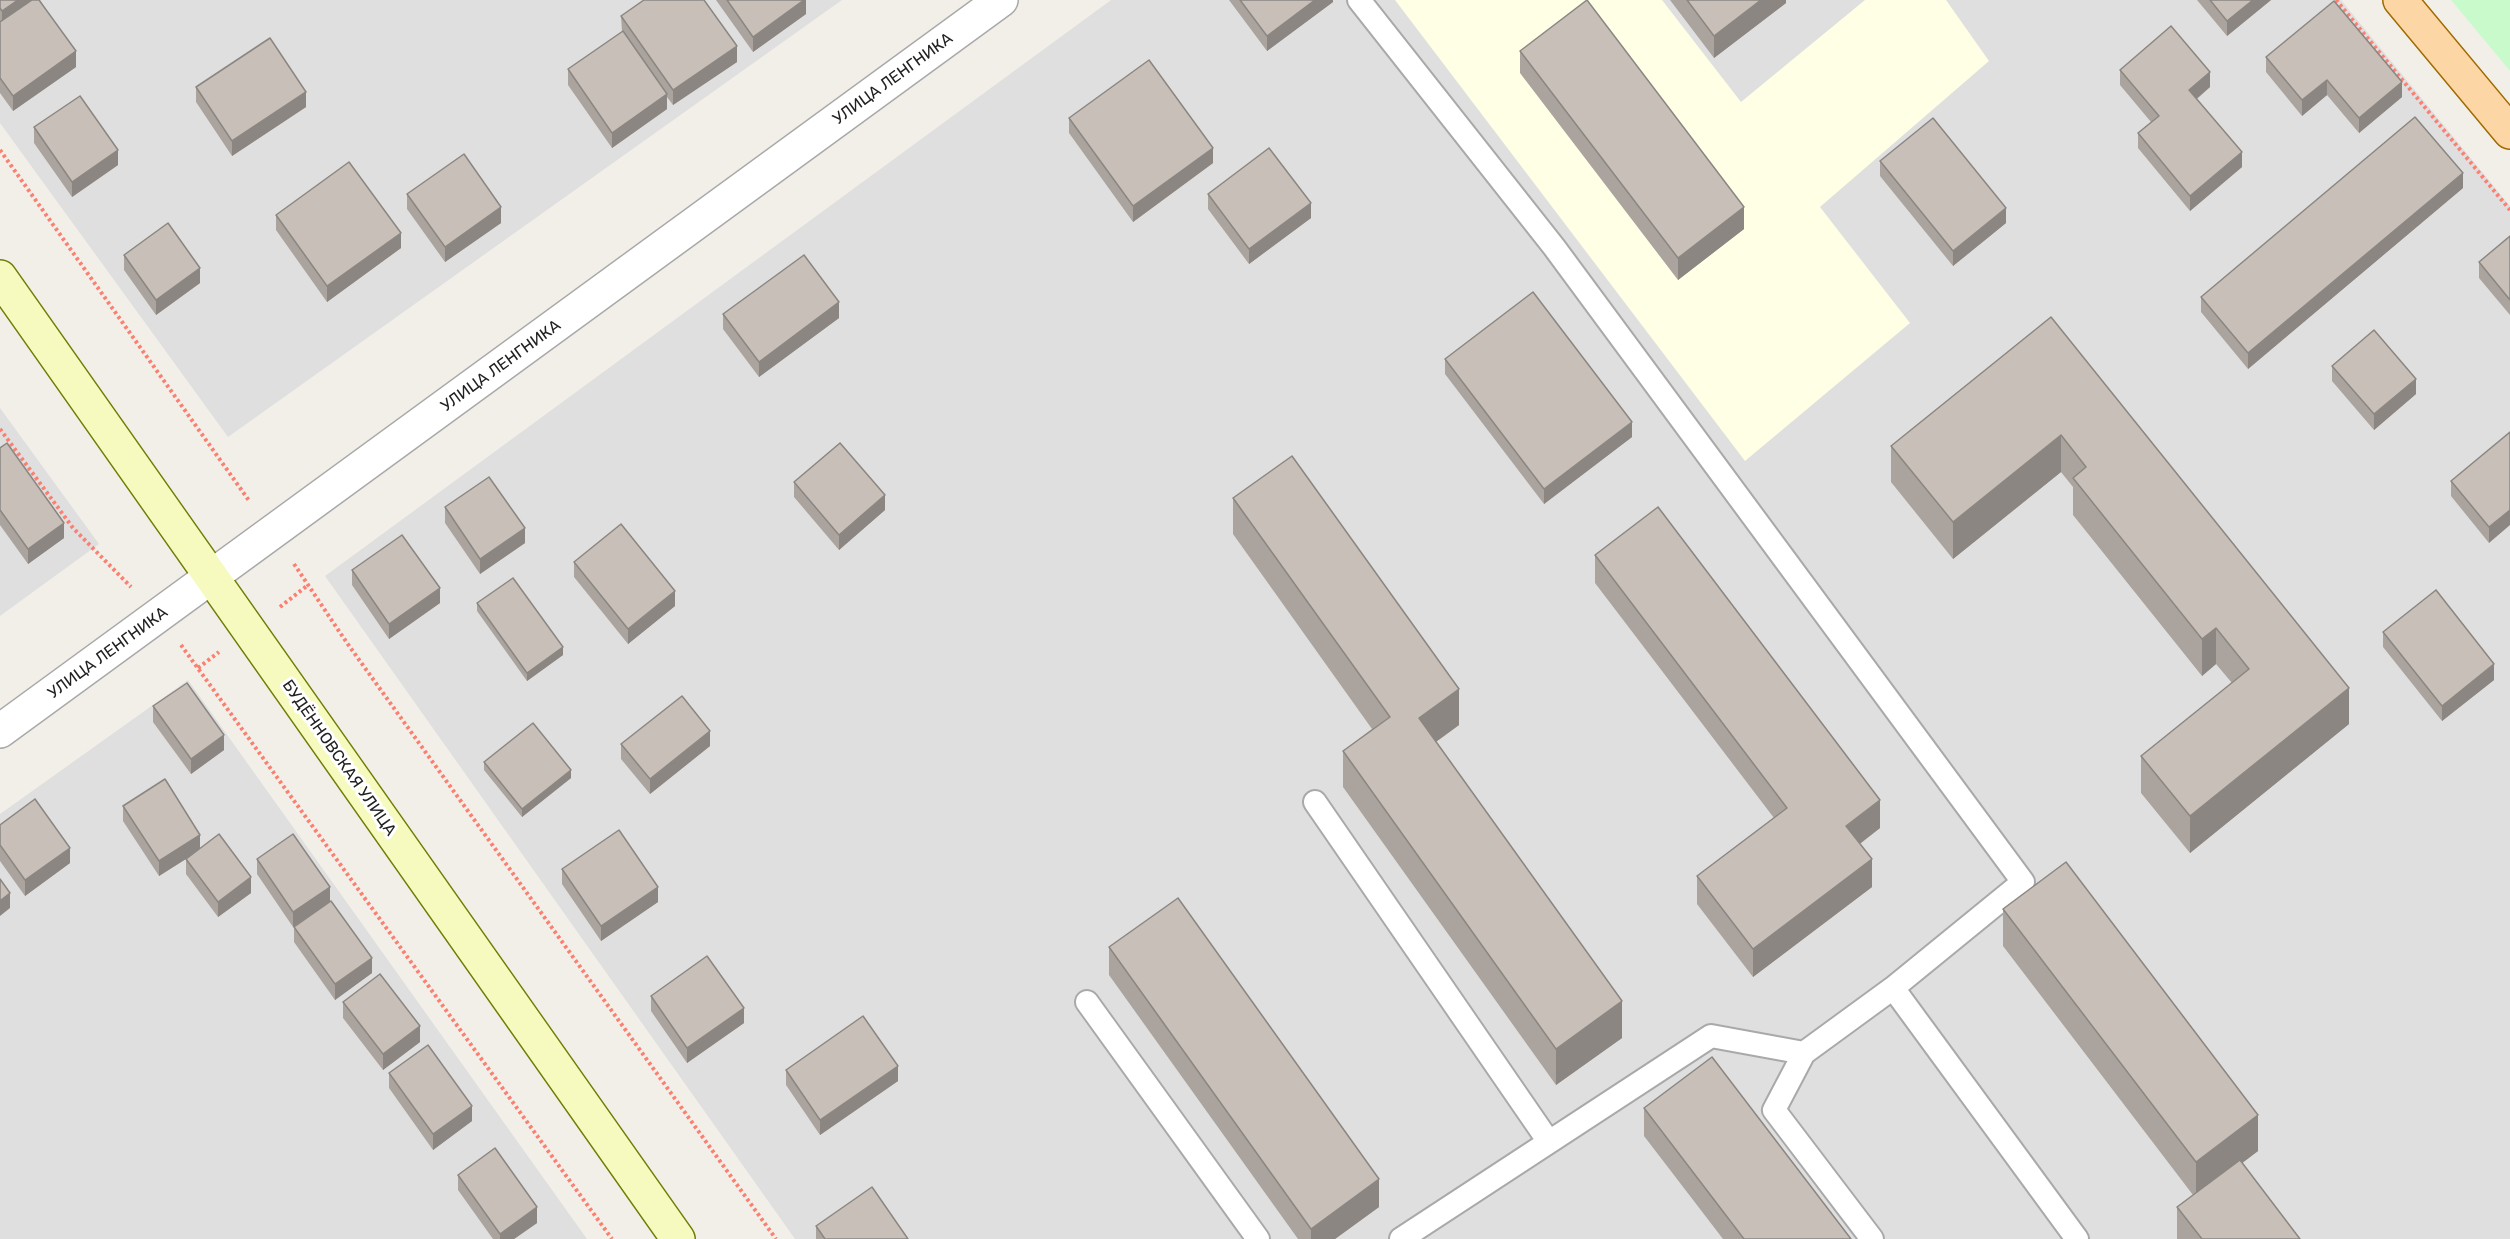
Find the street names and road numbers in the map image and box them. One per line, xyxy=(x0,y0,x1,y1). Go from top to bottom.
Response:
street label: УЛИЦА ЛЕНГНИКА xyxy=(829,29,957,129)
street label: УЛИЦА ЛЕНГНИКА xyxy=(437,316,565,416)
street label: УЛИЦА ЛЕНГНИКА xyxy=(44,603,172,703)
street label: БУДЁННОВСКАЯ УЛИЦА xyxy=(278,676,400,840)

